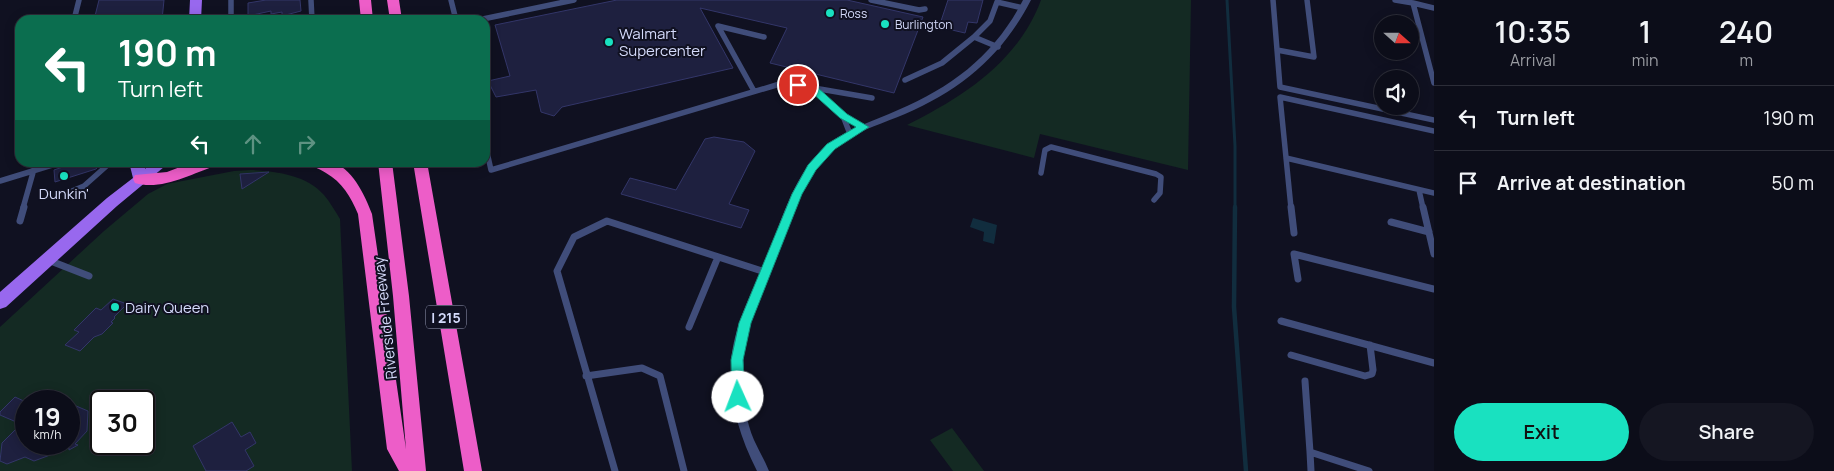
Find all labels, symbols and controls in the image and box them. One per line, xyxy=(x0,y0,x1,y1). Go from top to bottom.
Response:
place label: Ross xyxy=(840,5,867,22)
marker: Ross xyxy=(824,7,836,19)
text: 10:35 xyxy=(1495,11,1571,52)
text: 1 xyxy=(1639,11,1651,52)
text: 240 xyxy=(1719,11,1773,52)
north arrow xyxy=(1374,15,1419,60)
map controls xyxy=(1374,15,1419,115)
place label: Burlington xyxy=(895,16,952,33)
marker: Burlington xyxy=(879,18,891,30)
place label: Walmart Supercenter xyxy=(619,23,706,61)
text: 190 m xyxy=(118,29,217,77)
icon: left xyxy=(35,35,100,100)
marker: Walmart Supercenter xyxy=(603,36,615,48)
text: Arrival xyxy=(1510,49,1556,71)
text: min xyxy=(1632,49,1658,71)
text: m xyxy=(1739,49,1753,71)
pin xyxy=(777,64,819,106)
button: sound xyxy=(1374,70,1419,115)
icon: arrive xyxy=(784,71,812,99)
text: Turn left xyxy=(118,74,203,104)
icon: left xyxy=(1454,104,1482,132)
text: Turn left xyxy=(1497,105,1575,131)
text: 190 m xyxy=(1763,105,1814,131)
icon: left xyxy=(186,130,214,158)
icon: ahead xyxy=(239,130,267,158)
icon: right xyxy=(292,130,320,158)
icon: arrive xyxy=(1454,169,1482,197)
marker: Dunkin' xyxy=(58,170,70,182)
text: Arrive at destination xyxy=(1497,170,1686,196)
text: 50 m xyxy=(1772,170,1814,196)
place label: Dunkin' xyxy=(39,183,89,204)
street label: Riverside Freeway xyxy=(368,256,402,380)
place label: Dairy Queen xyxy=(125,297,209,318)
marker: Dairy Queen xyxy=(109,301,121,313)
road number: I 215 xyxy=(426,306,466,328)
position arrow xyxy=(711,370,763,422)
speed limit sign: 30 xyxy=(90,390,155,455)
text: 19 xyxy=(34,399,61,434)
button: Exit xyxy=(1454,403,1629,461)
button: Share xyxy=(1639,403,1814,461)
text: km/h xyxy=(34,426,61,443)

